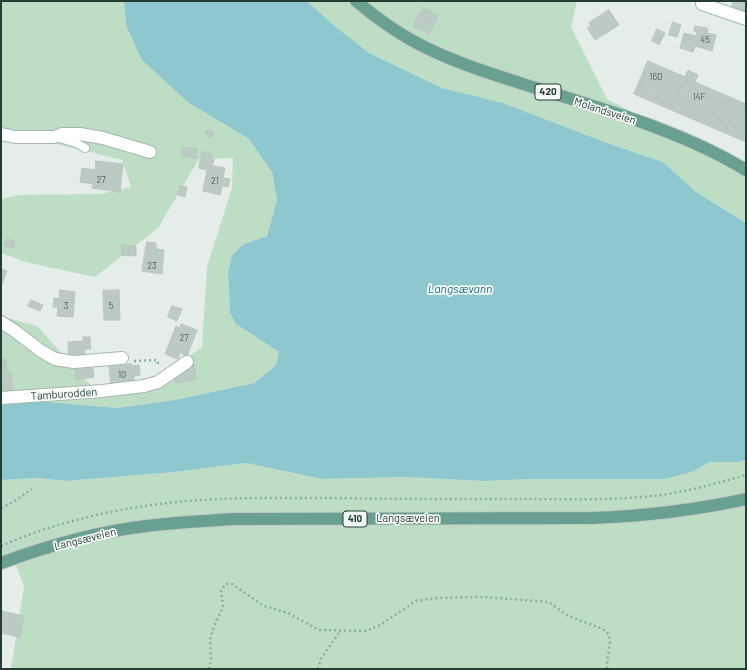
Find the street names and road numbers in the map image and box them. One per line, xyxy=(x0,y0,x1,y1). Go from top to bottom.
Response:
road number: 420 xyxy=(535,84,561,100)
street label: Molandsveien xyxy=(572,95,638,127)
street label: Tamburodden xyxy=(30,385,98,403)
road number: 410 xyxy=(343,511,367,527)
street label: Langsæveien xyxy=(376,511,440,525)
street label: Langsæveien xyxy=(53,525,117,553)

